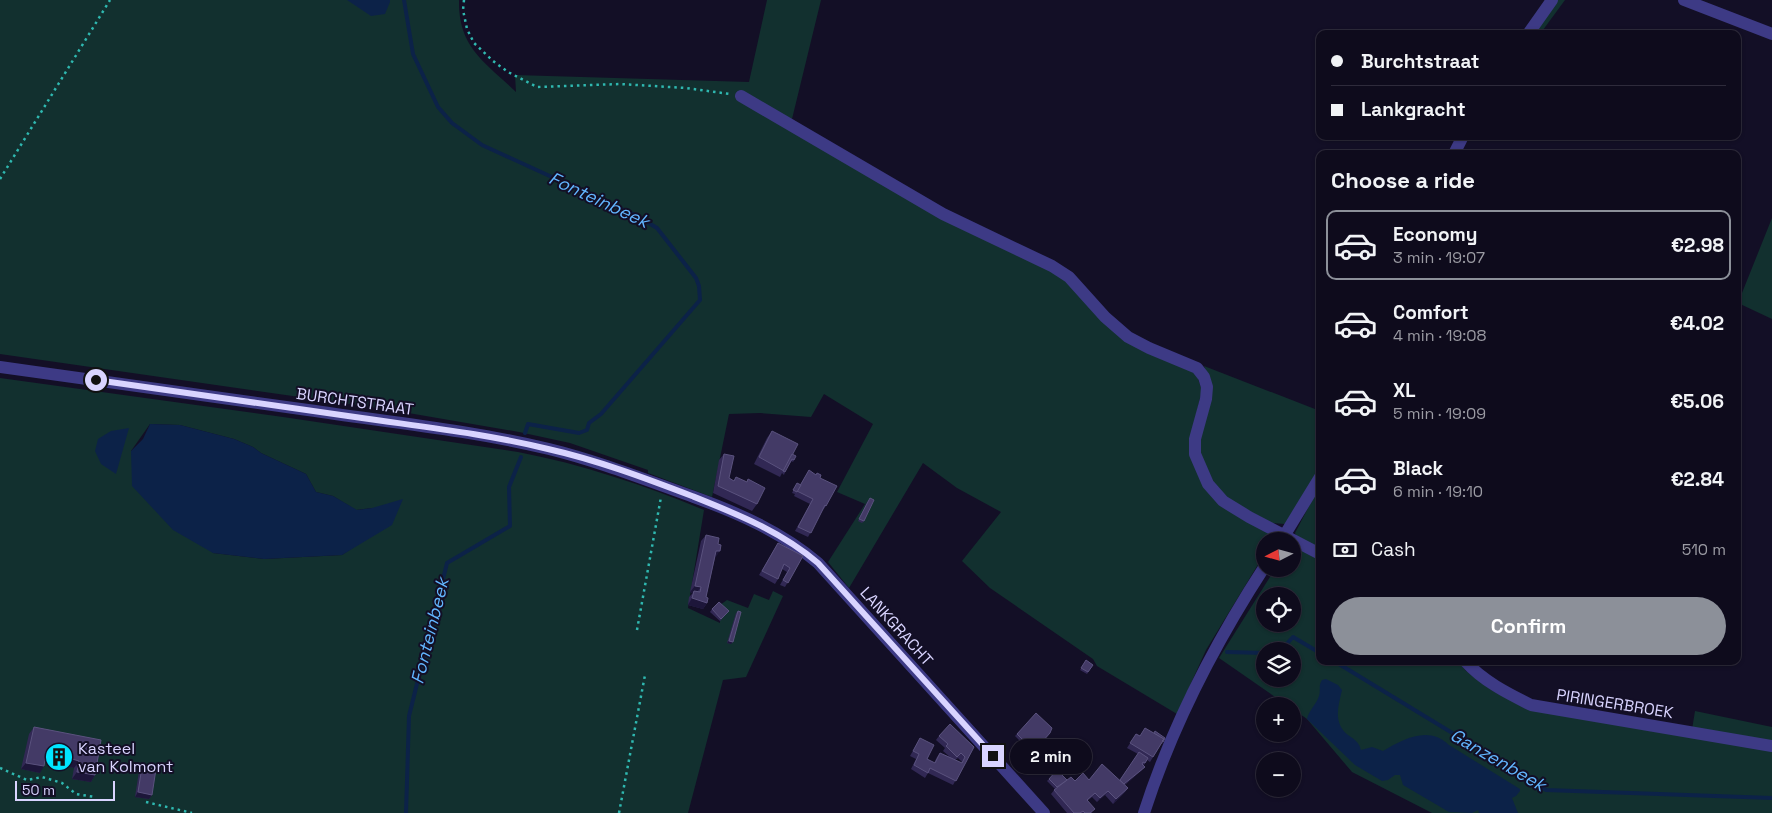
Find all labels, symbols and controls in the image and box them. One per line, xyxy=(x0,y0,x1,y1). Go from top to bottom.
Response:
text: Burchtstraat xyxy=(1361,49,1479,74)
text: Lankgracht xyxy=(1361,97,1466,122)
water label: Fonteinbeek xyxy=(545,166,655,234)
text: Choose a ride xyxy=(1331,166,1475,194)
text: Economy xyxy=(1393,222,1477,247)
icon: car xyxy=(1333,223,1378,268)
text: €2.98 xyxy=(1671,233,1724,258)
text: 3 min · 19:07 xyxy=(1393,247,1485,268)
text: Comfort xyxy=(1393,300,1469,325)
icon: car xyxy=(1333,301,1378,346)
text: €4.02 xyxy=(1670,311,1724,336)
text: 4 min · 19:08 xyxy=(1393,325,1487,346)
route start xyxy=(85,369,107,391)
text: XL xyxy=(1393,378,1416,403)
icon: car xyxy=(1333,379,1378,424)
street label: BURCHTSTRAAT xyxy=(295,383,415,420)
text: €5.06 xyxy=(1670,389,1724,414)
text: 5 min · 19:09 xyxy=(1393,403,1486,424)
text: Black xyxy=(1393,456,1443,481)
icon: car xyxy=(1333,457,1378,502)
text: €2.84 xyxy=(1671,467,1724,492)
text: 6 min · 19:10 xyxy=(1393,481,1483,502)
north arrow xyxy=(1256,532,1301,578)
map controls xyxy=(1256,532,1301,797)
icon: cash xyxy=(1331,536,1359,564)
text: Cash xyxy=(1371,537,1416,562)
text: 510 m xyxy=(1682,539,1726,560)
water label: Fonteinbeek xyxy=(405,573,454,686)
street label: LANKGRACHT xyxy=(856,582,938,670)
button: locate xyxy=(1256,587,1301,632)
button: Confirm xyxy=(1331,597,1726,655)
button: layers xyxy=(1256,642,1301,687)
street label: PIRINGERBROEK xyxy=(1555,684,1675,723)
button: + xyxy=(1256,697,1301,742)
water label: Ganzenbeek xyxy=(1446,723,1552,797)
place label: Kasteel van Kolmont xyxy=(78,738,173,777)
callout: 2 min xyxy=(1010,738,1093,774)
building icon: Kasteel van Kolmont xyxy=(44,742,74,772)
route end xyxy=(982,745,1004,767)
text: 2 min xyxy=(1030,746,1072,767)
button: − xyxy=(1256,752,1301,797)
scale bar xyxy=(15,778,115,801)
text: 50 m xyxy=(22,781,55,799)

